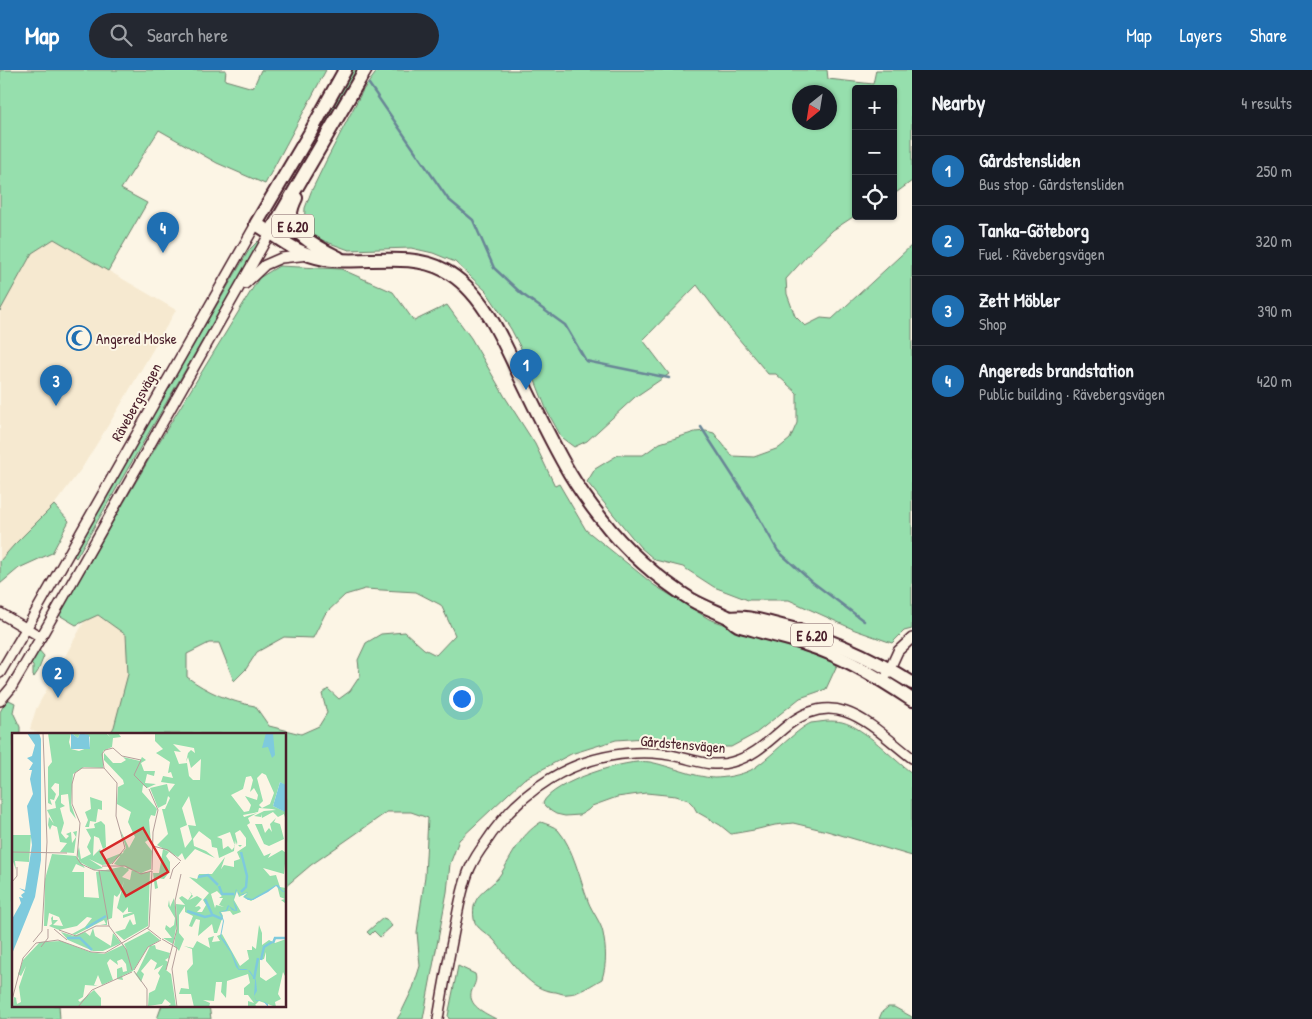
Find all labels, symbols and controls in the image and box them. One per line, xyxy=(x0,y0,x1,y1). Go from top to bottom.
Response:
search box xyxy=(89,13,439,58)
text: Map xyxy=(25,19,59,51)
icon: search xyxy=(107,21,135,49)
text: Search here xyxy=(147,22,228,48)
text: Map xyxy=(1126,23,1152,48)
text: Layers xyxy=(1180,23,1222,48)
text: Share xyxy=(1250,23,1287,48)
north arrow xyxy=(792,85,837,130)
map controls xyxy=(852,85,897,220)
button: + xyxy=(852,85,897,130)
text: Nearby xyxy=(932,88,985,117)
text: 4 results xyxy=(1241,92,1292,114)
button: − xyxy=(852,130,897,175)
text: Gårdstensliden xyxy=(979,147,1080,173)
text: 1 xyxy=(945,160,951,182)
text: 250 m xyxy=(1256,160,1292,182)
text: Bus stop · Gårdstensliden xyxy=(979,173,1124,195)
button: locate xyxy=(852,175,897,220)
pin: 4 xyxy=(147,212,179,253)
road number: E 6.20 xyxy=(272,214,314,238)
text: Tanka-Göteborg xyxy=(979,217,1089,243)
text: 2 xyxy=(944,230,952,252)
text: 320 m xyxy=(1256,230,1292,252)
text: Fuel · Rävebergsvägen xyxy=(979,243,1105,265)
text: Zett Möbler xyxy=(979,287,1060,313)
text: 3 xyxy=(944,300,952,322)
text: 390 m xyxy=(1257,300,1292,322)
text: Shop xyxy=(979,313,1006,335)
mosque icon: Angered Moske xyxy=(66,325,92,351)
place label: Angered Moske xyxy=(96,328,177,349)
pin: 1 xyxy=(510,349,542,390)
text: Angereds brandstation xyxy=(979,357,1134,383)
street label: Rävebergsvägen xyxy=(106,359,166,445)
pin: 3 xyxy=(40,365,72,406)
text: 4 xyxy=(945,370,951,392)
text: 420 m xyxy=(1257,370,1292,392)
text: Public building · Rävebergsvägen xyxy=(979,383,1165,405)
road number: E 6.20 xyxy=(791,624,833,646)
pin: 2 xyxy=(42,657,74,698)
your location xyxy=(449,686,475,712)
street label: Gårdstensvägen xyxy=(640,730,727,758)
inset map xyxy=(12,733,286,1006)

